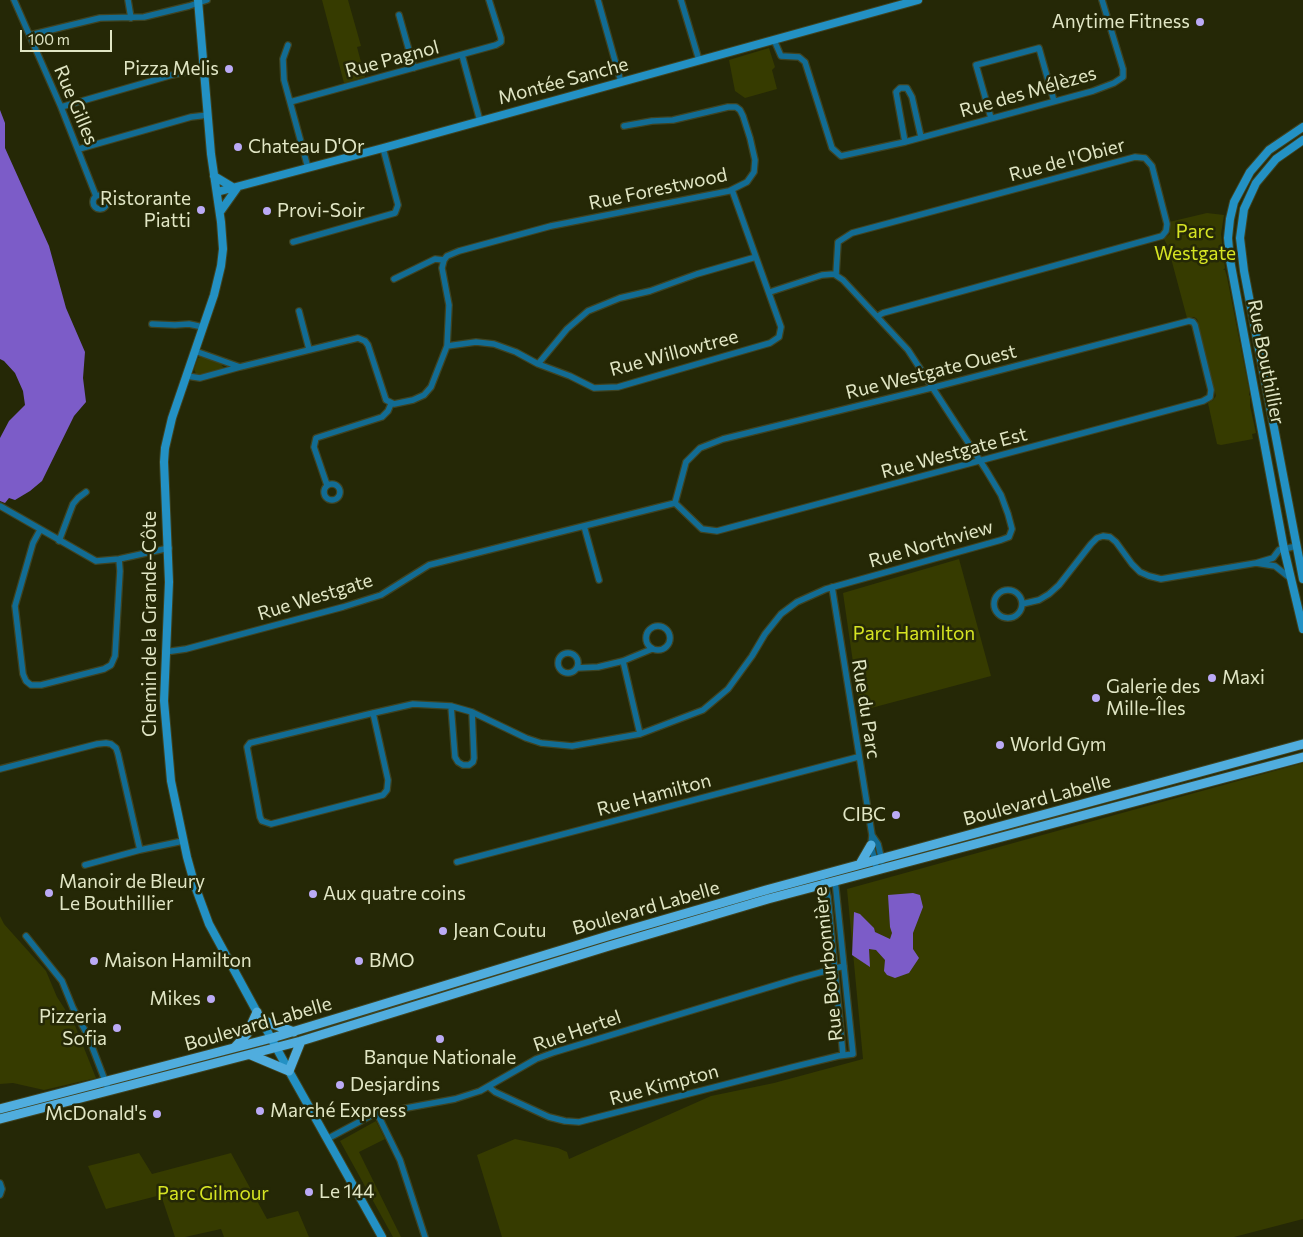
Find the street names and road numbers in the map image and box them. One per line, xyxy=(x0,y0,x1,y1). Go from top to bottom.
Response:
street label: Rue Pagnol xyxy=(343,36,441,82)
street label: Montée Sanche xyxy=(495,53,631,109)
street label: Rue Gilles xyxy=(49,62,103,148)
street label: Rue des Mélèzes xyxy=(957,62,1099,122)
street label: Rue de l'Obier xyxy=(1006,134,1128,186)
street label: Rue Forestwood xyxy=(587,163,729,215)
street label: Rue Bouthillier xyxy=(1243,298,1289,426)
street label: Rue Willowtree xyxy=(607,325,741,381)
street label: Rue Westgate Ouest xyxy=(843,340,1019,404)
street label: Rue Westgate Est xyxy=(878,423,1030,483)
street label: Chemin de la Grande-Côte xyxy=(139,511,161,737)
street label: Rue Northview xyxy=(866,515,996,573)
street label: Rue Westgate xyxy=(255,569,375,625)
street label: Rue du Parc xyxy=(847,658,885,760)
street label: Rue Hamilton xyxy=(594,769,714,821)
street label: Boulevard Labelle xyxy=(961,769,1113,831)
street label: Boulevard Labelle xyxy=(570,876,722,940)
street label: Rue Bourbonnière xyxy=(809,886,847,1042)
street label: Boulevard Labelle xyxy=(182,992,334,1056)
street label: Rue Hertel xyxy=(530,1005,624,1057)
street label: Rue Kimpton xyxy=(607,1059,721,1111)

